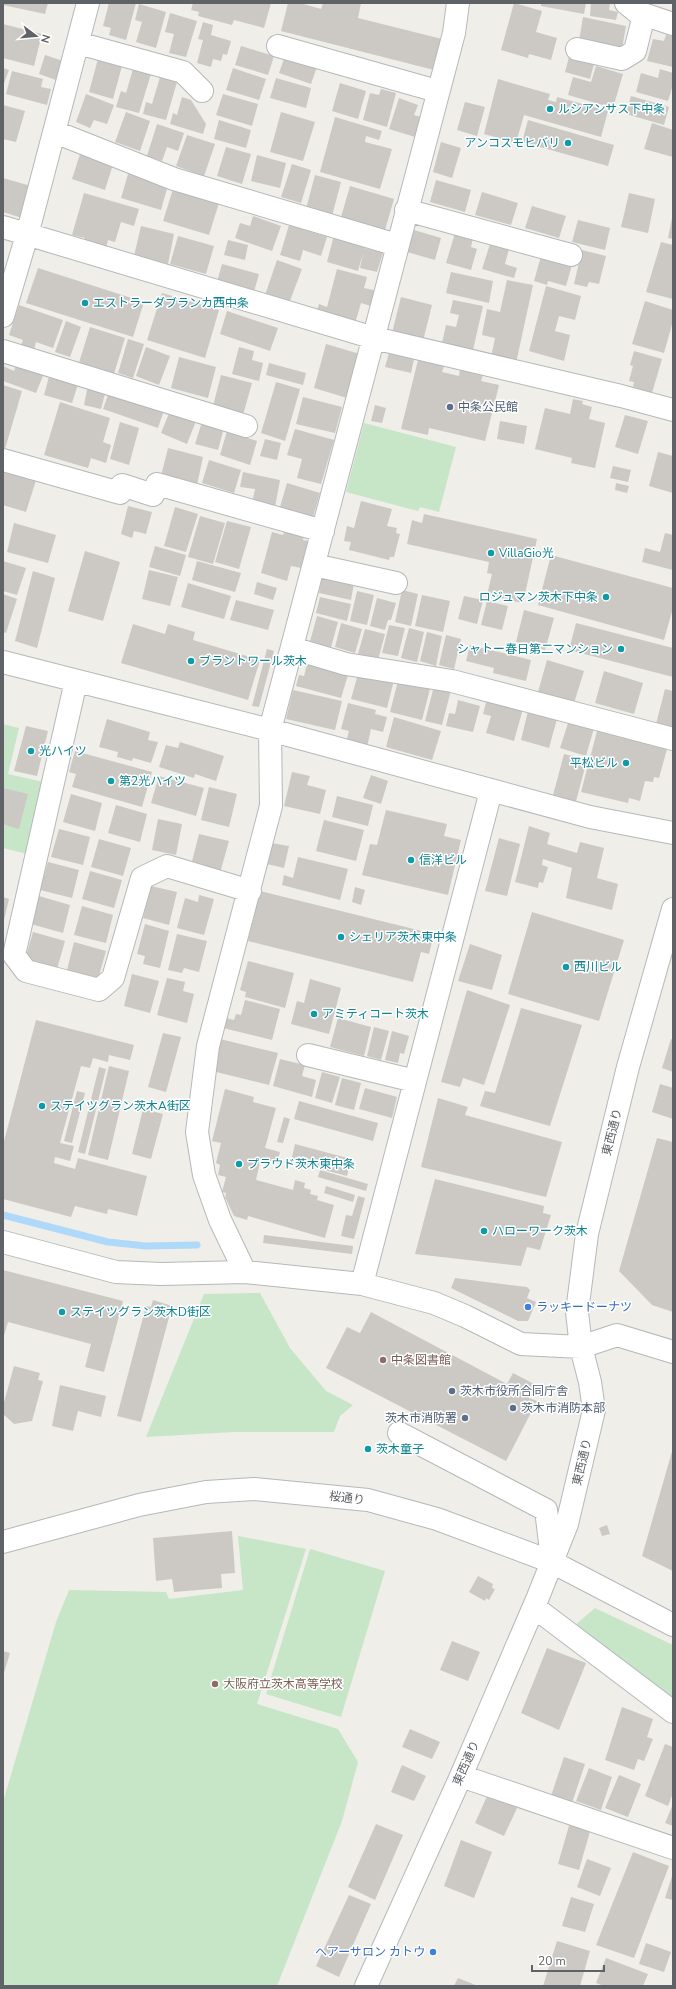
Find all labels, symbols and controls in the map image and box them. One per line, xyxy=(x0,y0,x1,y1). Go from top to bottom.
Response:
north arrow xyxy=(16,16,56,56)
text: N xyxy=(37,33,53,45)
place label: ルシアンサス下中条 xyxy=(558,101,665,117)
marker: ルシアンサス下中条 xyxy=(545,104,555,114)
place label: アンコスモヒバリ xyxy=(464,135,560,151)
marker: アンコスモヒバリ xyxy=(563,138,573,148)
place label: エストラーダブランカ西中条 xyxy=(93,295,249,311)
marker: エストラーダブランカ西中条 xyxy=(80,298,90,308)
place label: 中条公民館 xyxy=(458,399,518,415)
marker: 中条公民館 xyxy=(445,402,455,412)
place label: VillaGio光 xyxy=(498,545,554,561)
marker: VillaGio光 xyxy=(486,548,496,558)
place label: ロジュマン茨木下中条 xyxy=(479,589,598,605)
marker: ロジュマン茨木下中条 xyxy=(601,592,611,602)
place label: シャトー春日第二マンション xyxy=(457,641,613,657)
marker: シャトー春日第二マンション xyxy=(616,644,626,654)
place label: ブラントワール茨木 xyxy=(199,653,307,669)
marker: ブラントワール茨木 xyxy=(186,656,196,666)
place label: 光ハイツ xyxy=(39,743,87,759)
marker: 光ハイツ xyxy=(26,746,36,756)
place label: 平松ビル xyxy=(570,755,618,771)
marker: 平松ビル xyxy=(621,758,631,768)
place label: 第2光ハイツ xyxy=(119,773,186,789)
marker: 第2光ハイツ xyxy=(106,776,116,786)
place label: 信洋ビル xyxy=(419,852,467,868)
marker: 信洋ビル xyxy=(406,855,416,865)
place label: シェリア茨木東中条 xyxy=(349,929,457,945)
marker: シェリア茨木東中条 xyxy=(336,932,346,942)
place label: 西川ビル xyxy=(574,959,622,975)
marker: 西川ビル xyxy=(561,962,571,972)
place label: アミティコート茨木 xyxy=(322,1006,429,1022)
marker: アミティコート茨木 xyxy=(309,1009,319,1019)
place label: ステイツグラン茨木A街区 xyxy=(50,1098,191,1114)
marker: ステイツグラン茨木A街区 xyxy=(37,1101,47,1111)
street label: 東西通り xyxy=(598,1107,626,1157)
place label: プラウド茨木東中条 xyxy=(247,1156,355,1172)
marker: プラウド茨木東中条 xyxy=(234,1159,244,1169)
place label: ハローワーク茨木 xyxy=(492,1223,588,1239)
marker: ハローワーク茨木 xyxy=(479,1226,489,1236)
place label: ラッキードーナツ xyxy=(536,1299,632,1315)
marker: ラッキードーナツ xyxy=(523,1302,533,1312)
place label: ステイツグラン茨木D街区 xyxy=(70,1304,211,1320)
marker: ステイツグラン茨木D街区 xyxy=(57,1307,67,1317)
place label: 中条図書館 xyxy=(391,1352,451,1368)
marker: 中条図書館 xyxy=(378,1355,388,1365)
place label: 茨木市役所合同庁舎 xyxy=(460,1383,568,1399)
marker: 茨木市役所合同庁舎 xyxy=(447,1386,457,1396)
place label: 茨木市消防本部 xyxy=(521,1400,605,1416)
marker: 茨木市消防本部 xyxy=(508,1403,518,1413)
place label: 茨木市消防署 xyxy=(385,1410,457,1426)
marker: 茨木市消防署 xyxy=(460,1413,470,1423)
street label: 東西通り xyxy=(569,1437,595,1487)
place label: 茨木童子 xyxy=(376,1441,424,1457)
marker: 茨木童子 xyxy=(363,1444,373,1454)
street label: 桜通り xyxy=(328,1488,366,1508)
place label: 大阪府立茨木高等学校 xyxy=(223,1676,343,1692)
marker: 大阪府立茨木高等学校 xyxy=(210,1679,220,1689)
street label: 東西通り xyxy=(449,1738,483,1788)
place label: ヘアーサロン カトウ xyxy=(315,1944,425,1960)
marker: ヘアーサロン カトウ xyxy=(428,1947,438,1957)
scale bar xyxy=(532,1947,604,1973)
text: 20 m xyxy=(538,1953,566,1969)

